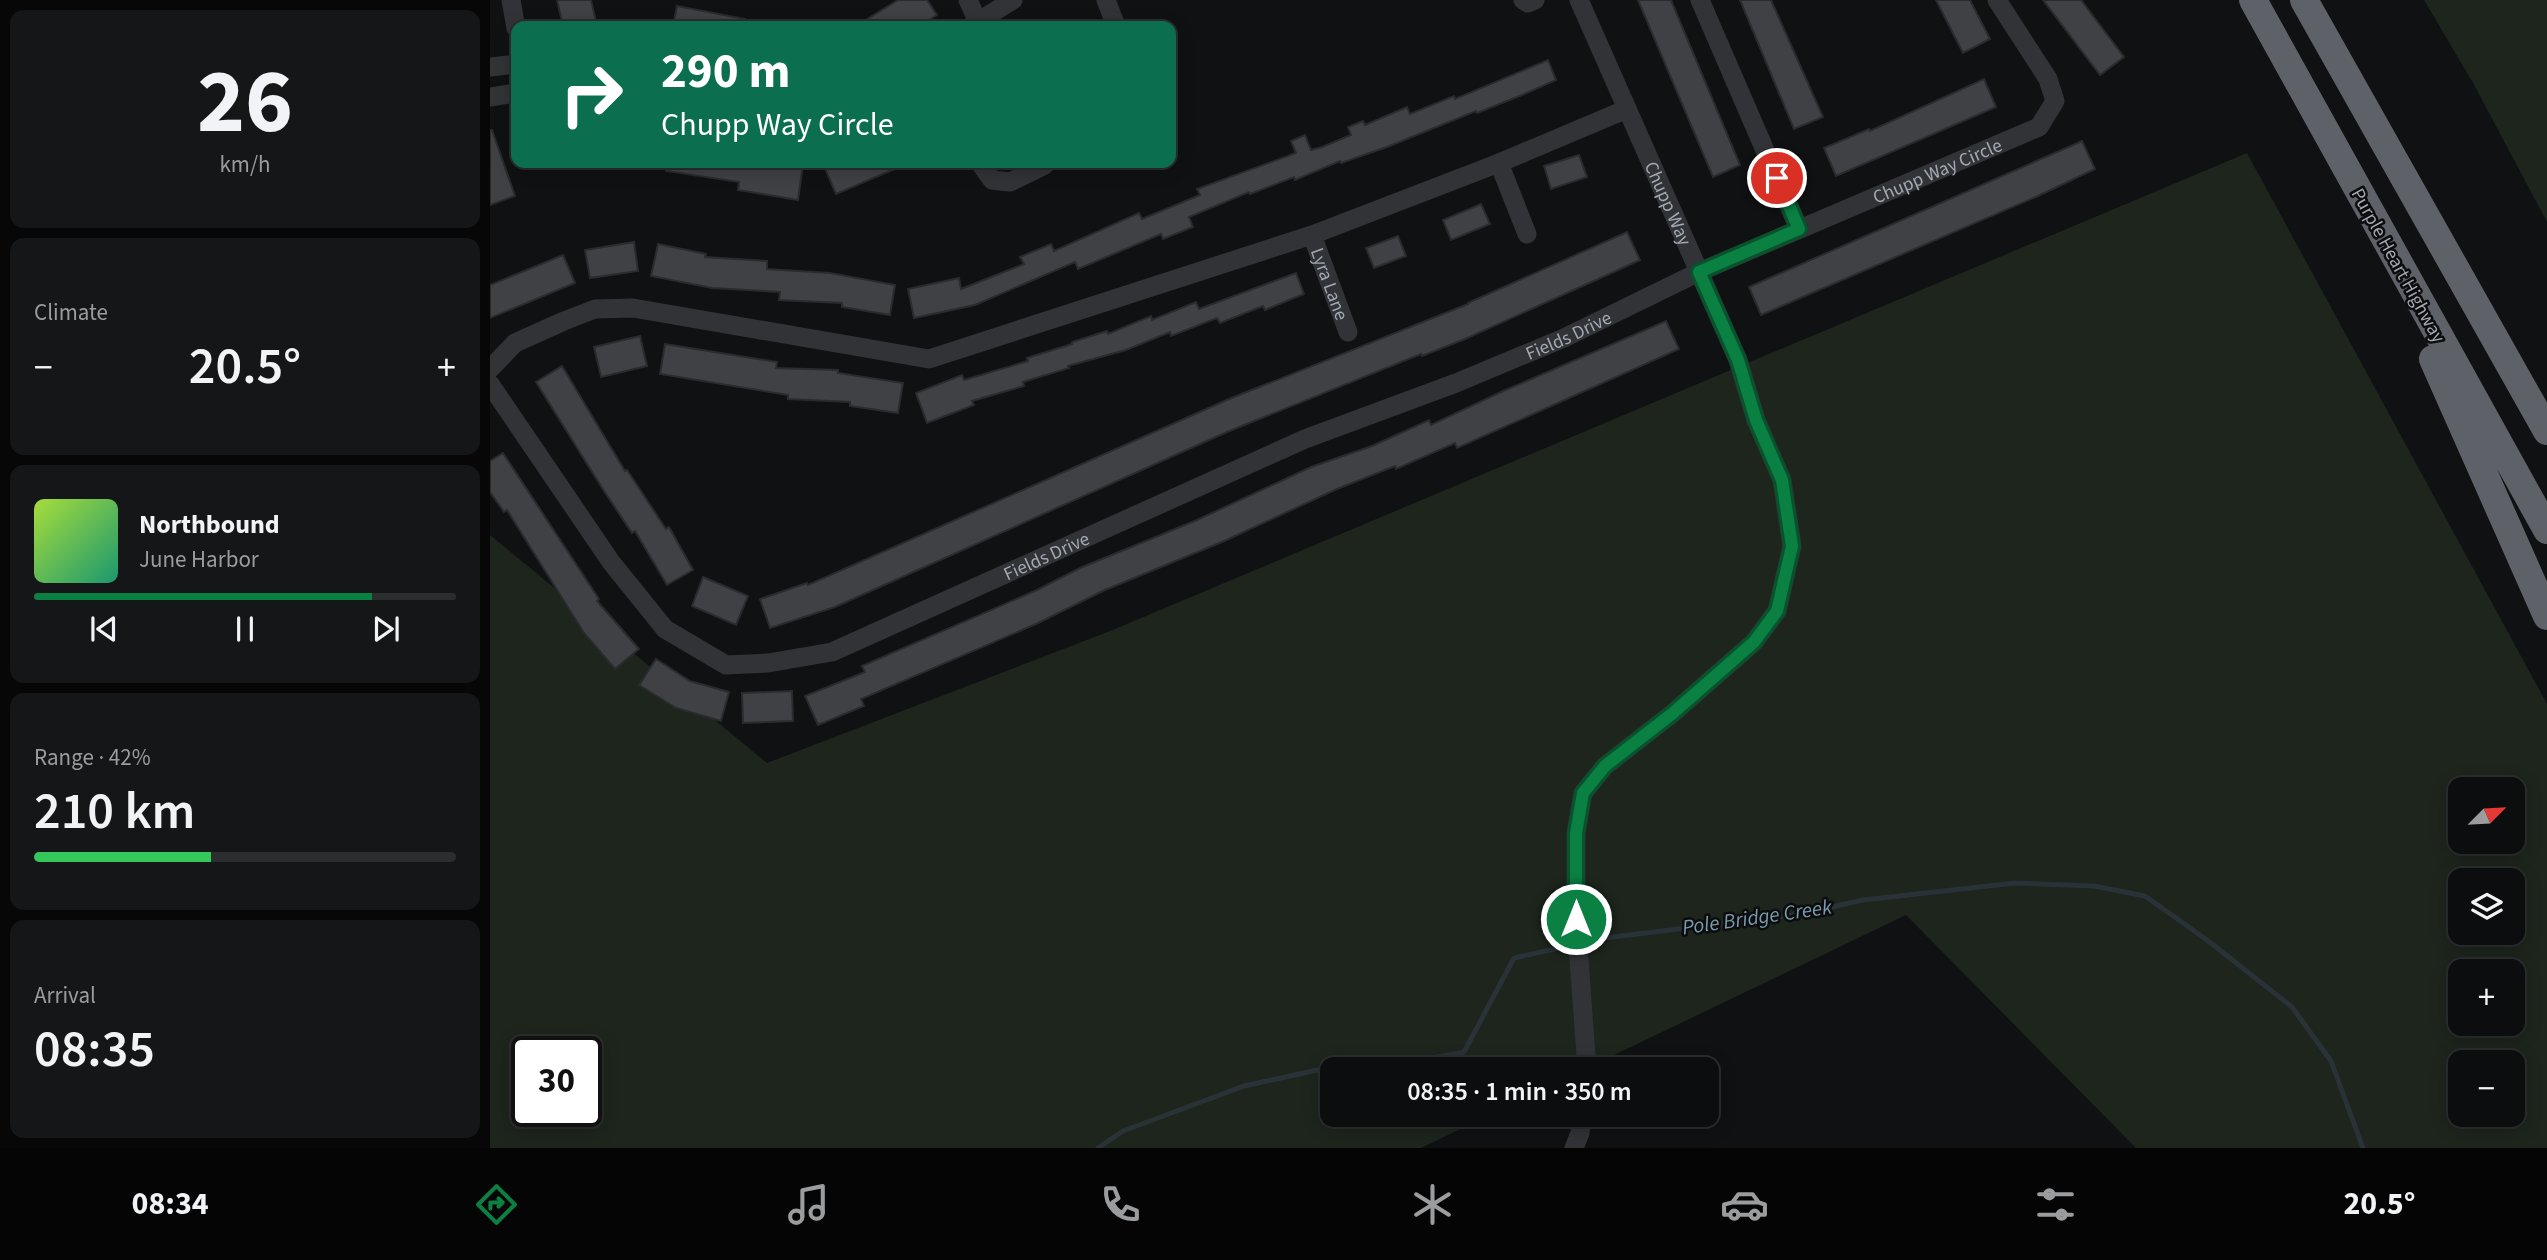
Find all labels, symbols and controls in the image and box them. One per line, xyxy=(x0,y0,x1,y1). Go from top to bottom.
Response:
text: 290 m xyxy=(661,37,790,107)
text: 26 xyxy=(197,38,293,167)
icon: right xyxy=(546,49,637,140)
text: Chupp Way Circle xyxy=(661,102,894,148)
street label: Chupp Way Circle xyxy=(1869,132,2007,211)
text: km/h xyxy=(219,148,271,181)
pin xyxy=(1747,148,1807,208)
street label: Chupp Way xyxy=(1637,157,1698,250)
icon: arrive xyxy=(1758,159,1796,197)
street label: Purple Heart Highway xyxy=(2344,183,2452,348)
street label: Lyra Lane xyxy=(1303,244,1355,324)
text: Climate xyxy=(34,296,108,329)
street label: Fields Drive xyxy=(1522,305,1616,368)
text: 20.5° xyxy=(189,330,301,404)
text: − xyxy=(34,341,53,395)
text: + xyxy=(437,341,456,395)
text: Northbound xyxy=(139,506,280,543)
street label: Fields Drive xyxy=(999,526,1094,588)
text: June Harbor xyxy=(139,543,259,576)
icon: previous xyxy=(85,610,123,648)
icon: pause xyxy=(226,610,264,648)
icon: next xyxy=(367,610,405,648)
text: Range · 42% xyxy=(34,741,151,774)
text: 210 km xyxy=(34,775,195,849)
north arrow xyxy=(2448,777,2525,854)
map controls xyxy=(2448,777,2525,1127)
button: layers xyxy=(2448,868,2525,945)
position arrow xyxy=(1539,882,1613,956)
water label: Pole Bridge Creek xyxy=(1680,892,1835,942)
button: + xyxy=(2448,959,2525,1036)
text: Arrival xyxy=(34,979,96,1012)
text: 08:35 xyxy=(34,1013,155,1087)
speed limit sign: 30 xyxy=(511,1036,602,1127)
button: − xyxy=(2448,1050,2525,1127)
text: 08:35 · 1 min · 350 m xyxy=(1407,1073,1632,1110)
icon: directions xyxy=(472,1180,521,1229)
icon: music xyxy=(784,1180,833,1229)
icon: phone xyxy=(1096,1180,1145,1229)
icon: climate xyxy=(1408,1180,1457,1229)
icon: car xyxy=(1720,1180,1769,1229)
icon: filters xyxy=(2031,1180,2080,1229)
text: 08:34 xyxy=(131,1181,209,1227)
text: 20.5° xyxy=(2343,1181,2415,1227)

